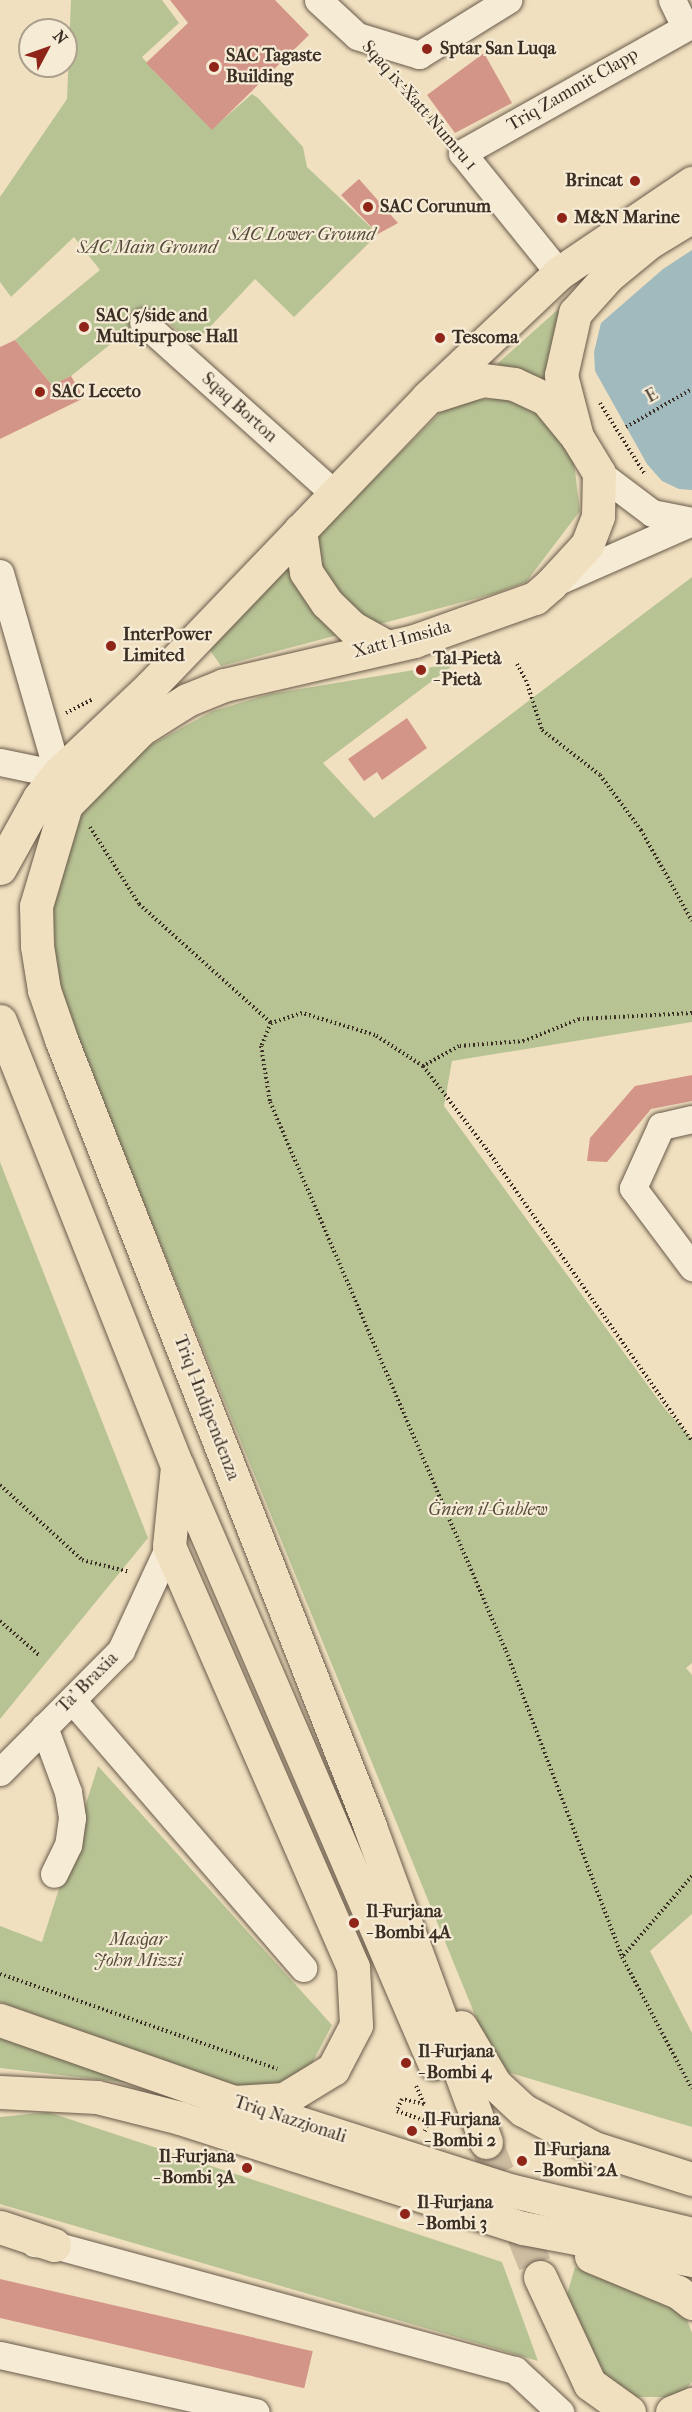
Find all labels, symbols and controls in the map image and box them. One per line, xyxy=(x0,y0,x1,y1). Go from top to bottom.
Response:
north arrow xyxy=(18,18,78,78)
text: N xyxy=(49,26,72,48)
street label: Sqaq ix-Xatt Numru 1 xyxy=(357,37,481,175)
place label: Sptar San Luqa xyxy=(440,38,556,60)
marker: Sptar San Luqa xyxy=(418,40,436,58)
street label: Triq Zammit Clapp xyxy=(504,44,642,136)
place label: SAC Tagaste Building xyxy=(226,46,321,88)
marker: SAC Tagaste Building xyxy=(207,60,221,74)
place label: Brincat xyxy=(565,170,623,192)
marker: Brincat xyxy=(628,174,642,188)
place label: SAC Corunum xyxy=(380,196,491,218)
marker: SAC Corunum xyxy=(361,200,375,214)
place label: M&N Marine xyxy=(574,207,680,229)
marker: M&N Marine xyxy=(555,211,569,225)
park label: SAC Lower Ground xyxy=(229,224,375,246)
park label: SAC Main Ground xyxy=(77,237,217,259)
place label: SAC 5/side and Multipurpose Hall xyxy=(96,306,238,348)
marker: SAC 5/side and Multipurpose Hall xyxy=(77,320,91,334)
place label: Tescoma xyxy=(452,327,518,349)
marker: Tescoma xyxy=(433,331,447,345)
street label: Sqaq Borton xyxy=(197,368,281,448)
place label: SAC Leceto xyxy=(52,381,141,403)
street label: E xyxy=(642,384,662,408)
marker: SAC Leceto xyxy=(33,385,47,399)
street label: Xatt l-Imsida xyxy=(351,617,453,663)
place label: InterPower Limited xyxy=(123,625,212,668)
marker: InterPower Limited xyxy=(104,639,118,653)
place label: Tal-Pietà - Pietà xyxy=(433,649,501,692)
marker: Tal-Pietà - Pietà xyxy=(414,663,428,677)
street label: Triq l-Indipendenza xyxy=(168,1332,244,1484)
park label: Ġnien il-Ġublew xyxy=(428,1499,548,1521)
street label: Ta' Braxia xyxy=(53,1648,123,1718)
place label: Il-Furjana - Bombi 4A xyxy=(366,1902,451,1944)
marker: Il-Furjana - Bombi 4A xyxy=(347,1916,361,1930)
park label: Masġar John Mizzi xyxy=(94,1930,182,1972)
place label: Il-Furjana - Bombi 4 xyxy=(418,2042,494,2084)
marker: Il-Furjana - Bombi 4 xyxy=(399,2056,413,2070)
street label: Triq Nazzjonali xyxy=(231,2092,349,2148)
place label: Il-Furjana - Bombi 2 xyxy=(424,2110,500,2152)
marker: Il-Furjana - Bombi 2 xyxy=(405,2124,419,2138)
place label: Il-Furjana - Bombi 2A xyxy=(534,2140,618,2182)
place label: Il-Furjana - Bombi 3A xyxy=(153,2147,235,2190)
marker: Il-Furjana - Bombi 2A xyxy=(515,2154,529,2168)
marker: Il-Furjana - Bombi 3A xyxy=(240,2161,254,2175)
place label: Il-Furjana - Bombi 3 xyxy=(417,2193,493,2236)
marker: Il-Furjana - Bombi 3 xyxy=(398,2207,412,2221)

